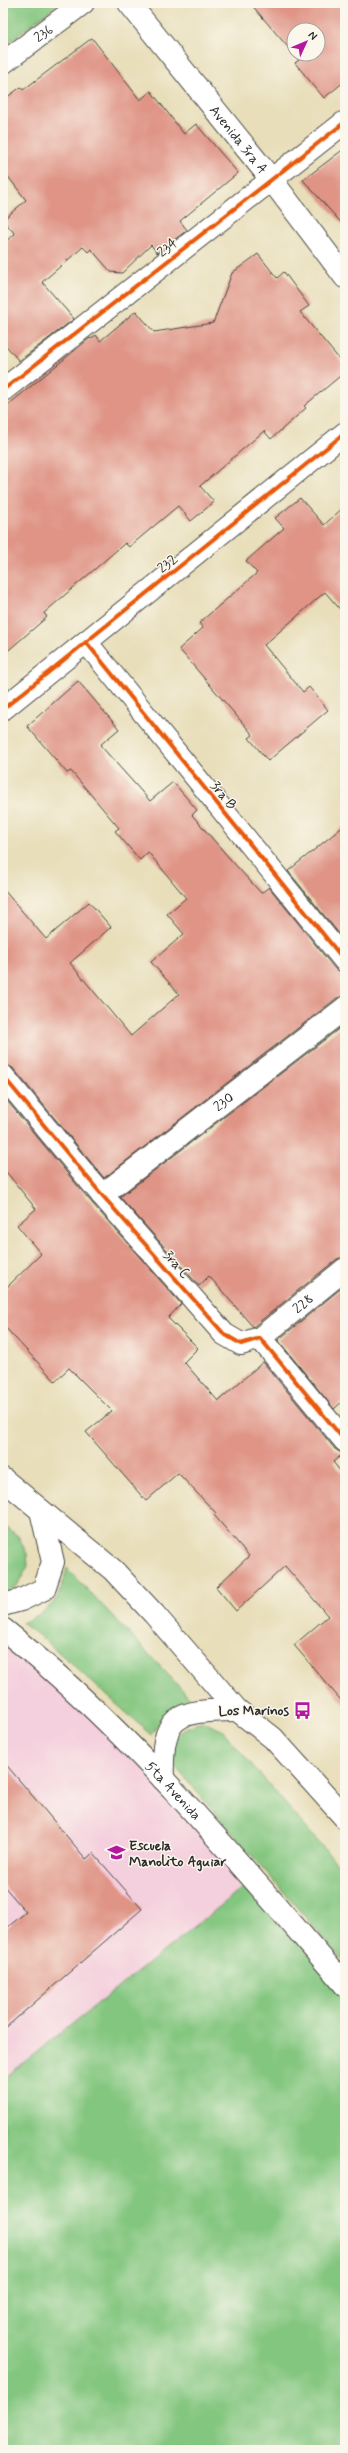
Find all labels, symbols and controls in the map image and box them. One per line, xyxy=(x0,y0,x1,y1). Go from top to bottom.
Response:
street label: 236 xyxy=(30,21,57,47)
north arrow xyxy=(286,22,326,62)
text: N xyxy=(305,28,320,43)
street label: Avenida 3ra A xyxy=(205,102,271,178)
street label: 234 xyxy=(154,234,181,261)
street label: 232 xyxy=(154,550,182,577)
street label: 3ra B xyxy=(206,778,240,814)
street label: 230 xyxy=(210,1089,238,1116)
street label: 3ra C xyxy=(159,1247,193,1282)
street label: 228 xyxy=(289,1290,317,1318)
bus stop icon: Los Marinos xyxy=(292,1700,312,1720)
place label: Los Marinos xyxy=(218,1702,289,1720)
street label: 5ta Avenida xyxy=(141,1758,205,1824)
place label: Escuela Manolito Aguiar xyxy=(129,1837,226,1872)
school or university icon: Escuela Manolito Aguiar xyxy=(106,1843,126,1863)

